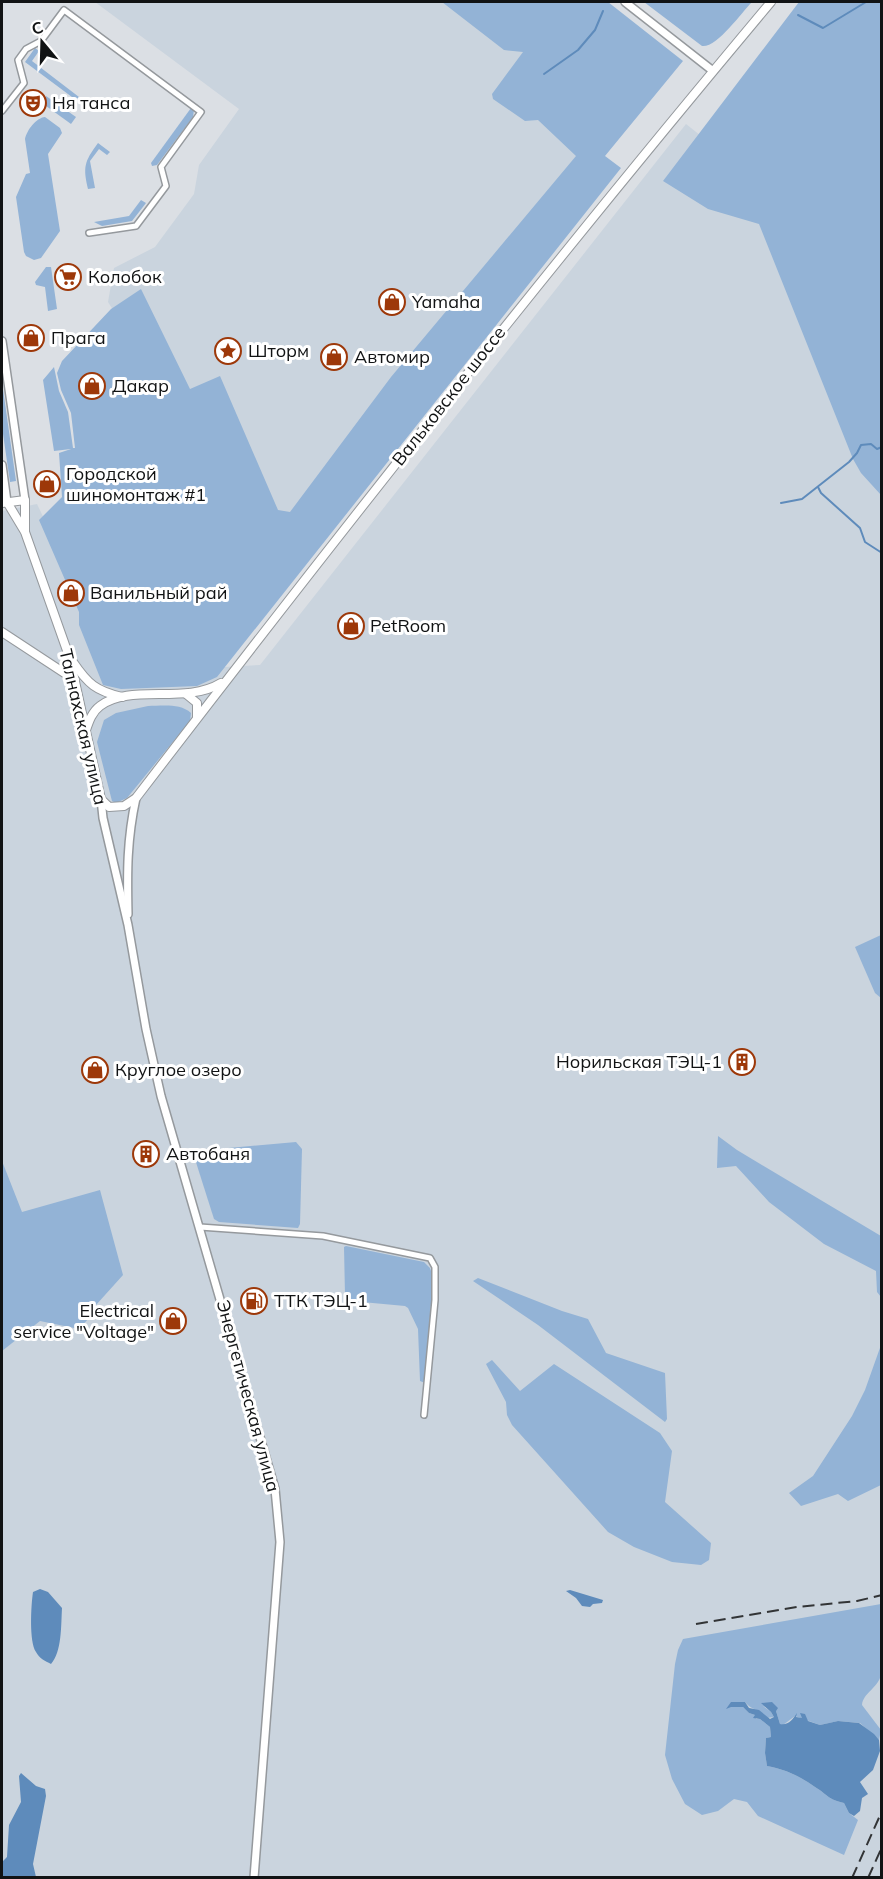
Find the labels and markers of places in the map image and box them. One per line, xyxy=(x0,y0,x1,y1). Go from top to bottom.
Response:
theatre icon: Ня танса xyxy=(18,88,48,118)
place label: Ня танса xyxy=(52,91,130,114)
supermarket icon: Колобок xyxy=(53,262,83,292)
place label: Колобок xyxy=(88,265,162,288)
shop icon: Yamaha xyxy=(377,287,407,317)
place label: Yamaha xyxy=(411,290,480,313)
shop icon: Прага xyxy=(16,323,46,353)
place label: Прага xyxy=(51,326,106,349)
place icon: Шторм xyxy=(213,336,243,366)
place label: Шторм xyxy=(248,339,309,362)
shop icon: Автомир xyxy=(319,342,349,372)
place label: Автомир xyxy=(354,345,430,368)
shop icon: Дакар xyxy=(77,371,107,401)
place label: Дакар xyxy=(112,374,169,397)
place label: Городской шиномонтаж #1 xyxy=(66,462,206,506)
shop icon: Городской шиномонтаж #1 xyxy=(32,469,62,499)
shop icon: Ванильный рай xyxy=(56,578,86,608)
place label: Ванильный рай xyxy=(90,581,227,604)
shop icon: PetRoom xyxy=(336,611,366,641)
place label: PetRoom xyxy=(370,614,446,637)
building icon: Норильская ТЭЦ-1 xyxy=(727,1047,757,1077)
place label: Норильская ТЭЦ-1 xyxy=(556,1050,722,1073)
shop icon: Круглое озеро xyxy=(80,1055,110,1085)
place label: Круглое озеро xyxy=(115,1058,242,1081)
building icon: Автобаня xyxy=(131,1139,161,1169)
place label: Автобаня xyxy=(166,1142,250,1165)
fuel station icon: ТТК ТЭЦ-1 xyxy=(239,1286,269,1316)
place label: ТТК ТЭЦ-1 xyxy=(274,1289,368,1312)
place label: Electrical service "Voltage" xyxy=(13,1299,154,1343)
shop icon: Electrical service "Voltage" xyxy=(158,1306,188,1336)

